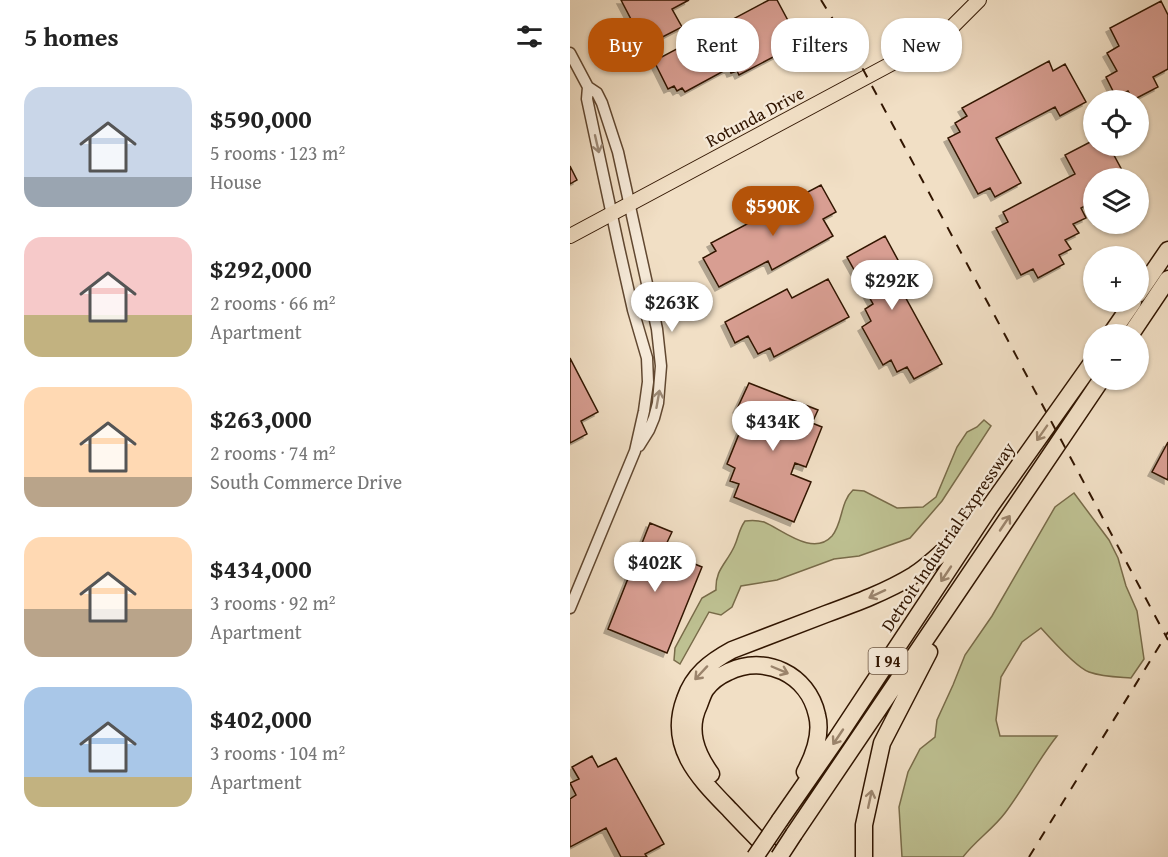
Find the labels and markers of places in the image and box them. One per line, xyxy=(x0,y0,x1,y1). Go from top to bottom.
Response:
pin: $590K xyxy=(731,186,815,237)
pin: $292K xyxy=(850,260,934,311)
pin: $263K xyxy=(630,282,714,333)
pin: $434K xyxy=(731,401,815,452)
pin: $402K xyxy=(613,542,697,593)

